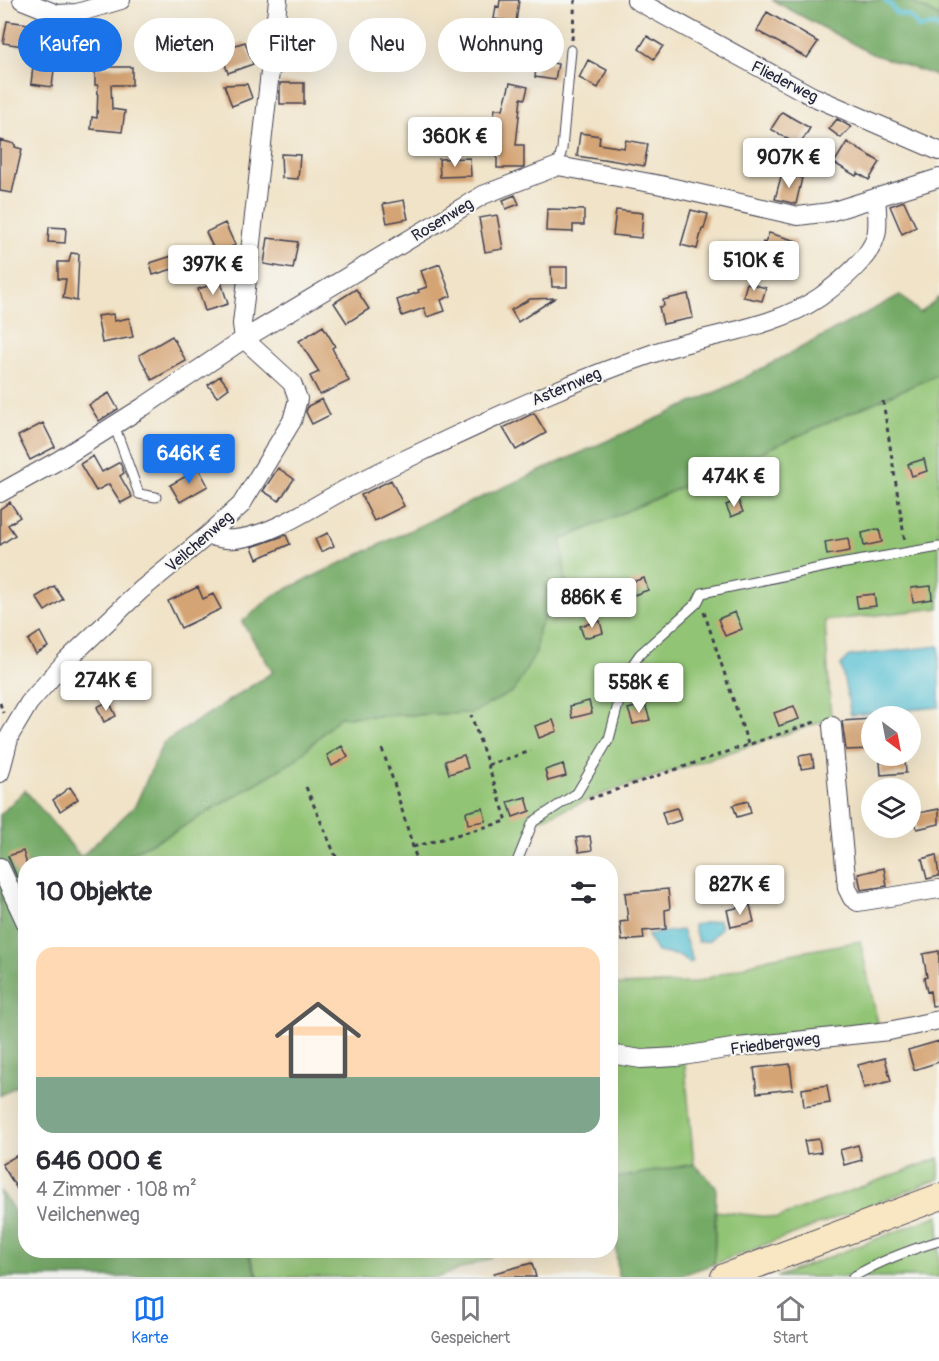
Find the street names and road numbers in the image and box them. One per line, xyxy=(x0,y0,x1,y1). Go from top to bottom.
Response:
street label: Fliederweg xyxy=(748,57,821,107)
street label: Rosenweg xyxy=(408,194,477,246)
street label: Asternweg xyxy=(529,363,604,410)
street label: Veilchenweg xyxy=(162,507,238,577)
street label: Friedbergweg xyxy=(729,1029,821,1059)

